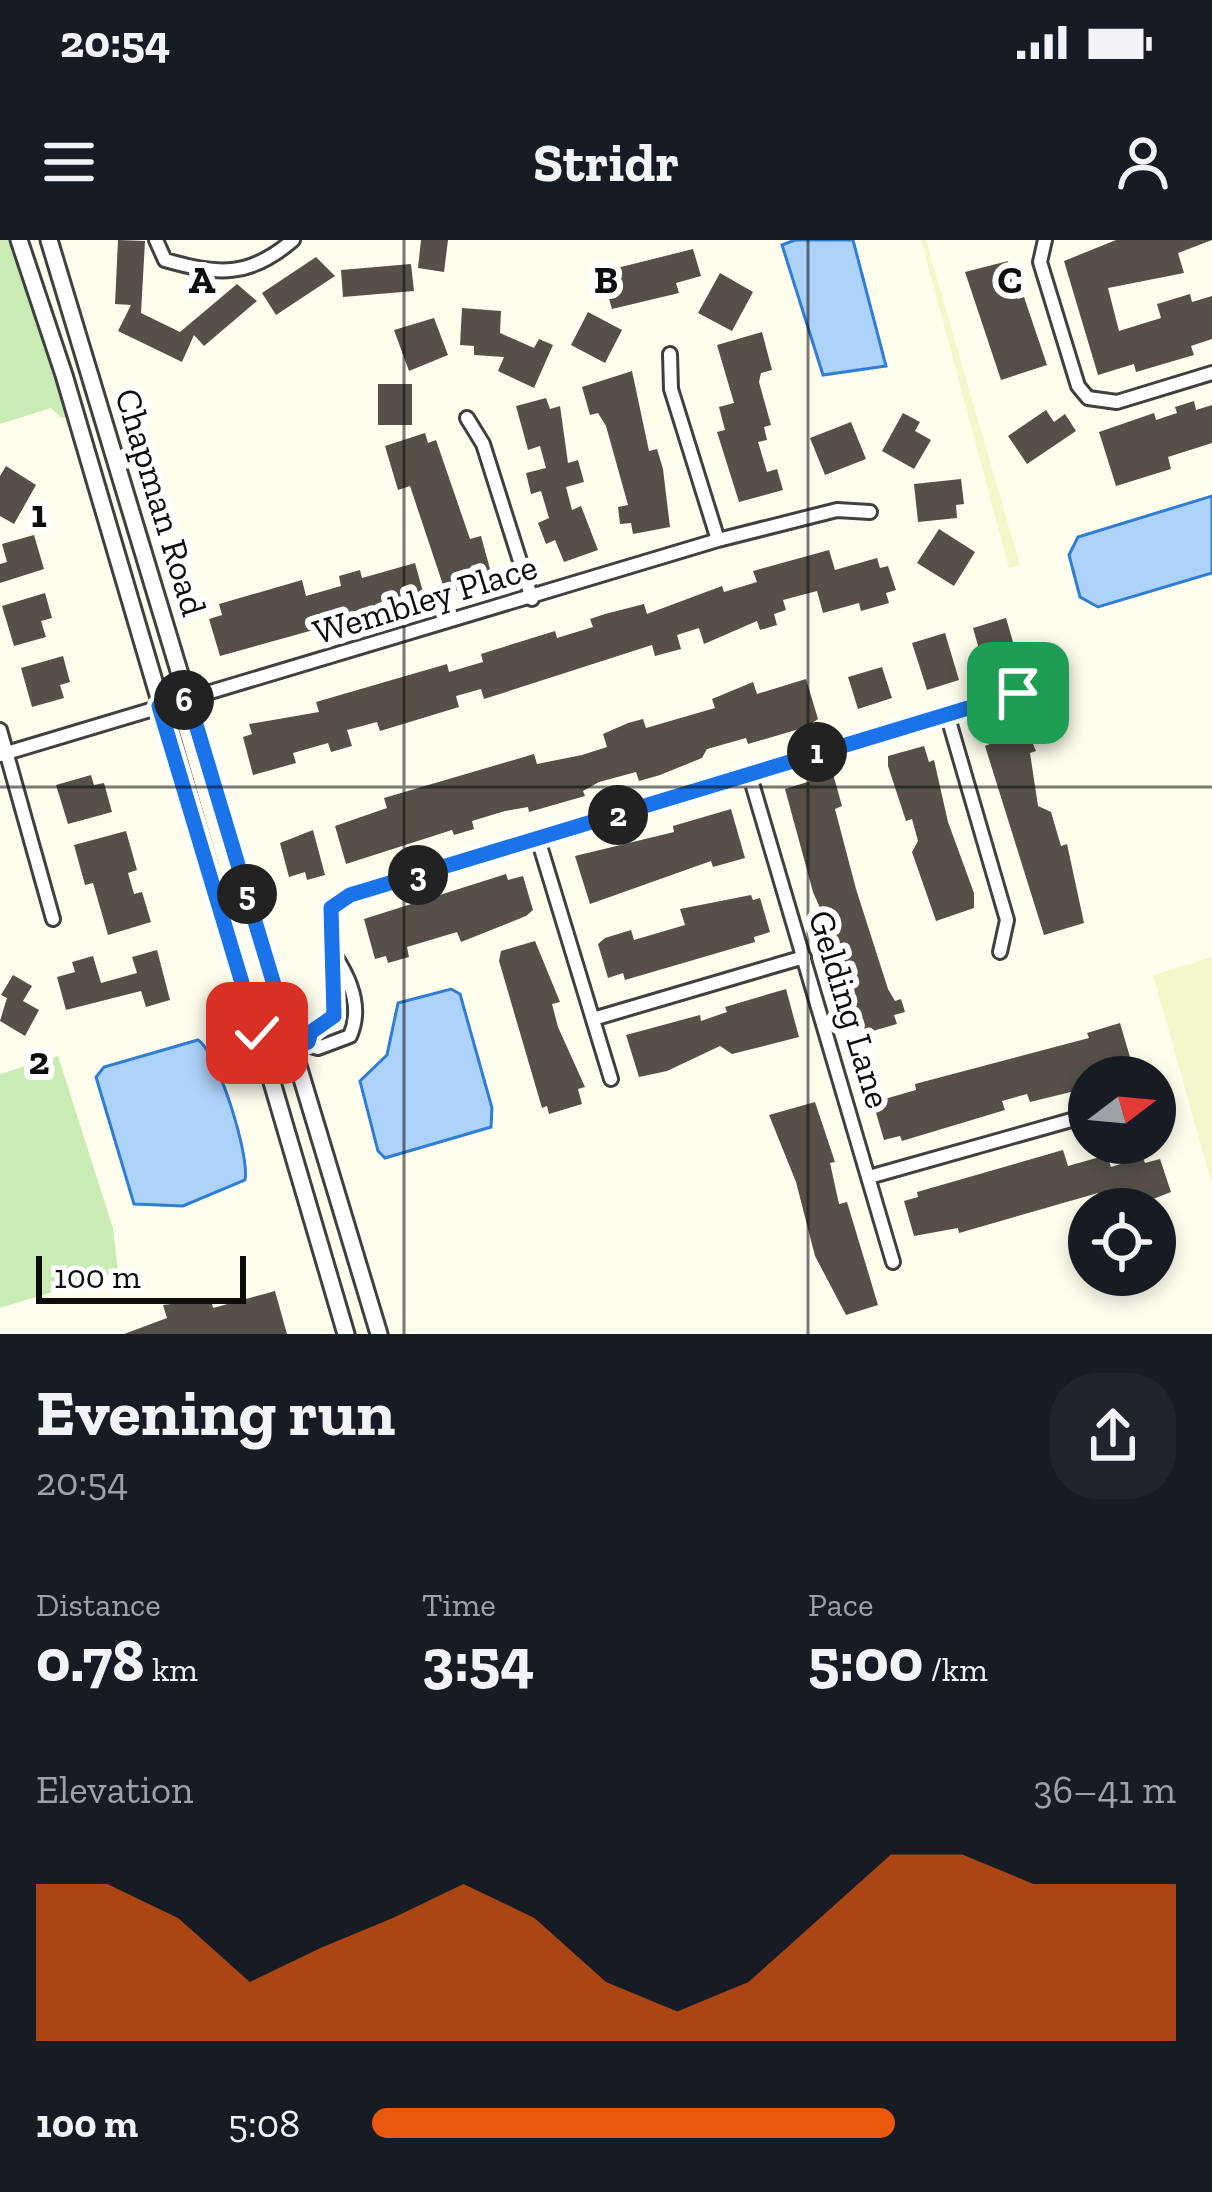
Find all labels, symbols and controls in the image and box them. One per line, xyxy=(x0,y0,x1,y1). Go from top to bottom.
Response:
text: 20:54 xyxy=(60,15,170,69)
icon: menu xyxy=(36,129,102,195)
icon: person xyxy=(1110,129,1176,195)
text: Stridr xyxy=(533,130,679,195)
text: A xyxy=(189,256,216,303)
text: B xyxy=(594,256,618,303)
text: C xyxy=(997,256,1023,303)
street label: Chapman Road xyxy=(106,383,216,621)
text: 1 xyxy=(31,490,47,537)
street label: Wembley Place xyxy=(308,545,542,653)
pin xyxy=(967,642,1069,744)
icon: arrive xyxy=(985,660,1051,726)
pin: 6 xyxy=(154,670,214,730)
text: 6 xyxy=(175,680,193,719)
pin: 1 xyxy=(787,722,847,782)
text: 1 xyxy=(810,732,824,771)
pin: 2 xyxy=(588,785,648,845)
text: 2 xyxy=(609,795,627,834)
pin: 3 xyxy=(388,845,448,905)
text: 3 xyxy=(409,855,427,894)
pin: 5 xyxy=(217,864,277,924)
text: 5 xyxy=(238,874,256,913)
street label: Gelding Lane xyxy=(800,905,900,1113)
pin xyxy=(206,982,308,1084)
icon: check xyxy=(224,1000,290,1066)
text: 2 xyxy=(29,1037,50,1084)
north arrow xyxy=(1068,1056,1176,1164)
map controls xyxy=(1068,1056,1176,1296)
button: locate xyxy=(1068,1188,1176,1296)
scale bar xyxy=(36,1250,246,1303)
text: 100 m xyxy=(54,1257,141,1296)
text: Evening run xyxy=(36,1373,395,1452)
button: share xyxy=(1050,1373,1176,1499)
text: 20:54 xyxy=(36,1458,128,1505)
text: Distance xyxy=(36,1585,161,1624)
text: Time xyxy=(422,1585,496,1624)
text: Pace xyxy=(808,1585,873,1624)
text: 0.78 xyxy=(36,1624,145,1696)
text: 3:54 xyxy=(422,1624,534,1696)
text: 5:00 xyxy=(808,1624,923,1696)
text: km xyxy=(145,1650,198,1689)
text: /km xyxy=(923,1650,988,1689)
text: Elevation xyxy=(36,1766,193,1813)
text: 36–41 m xyxy=(1033,1766,1176,1813)
text: 100 m xyxy=(36,2100,138,2147)
text: 5:08 xyxy=(228,2100,300,2147)

